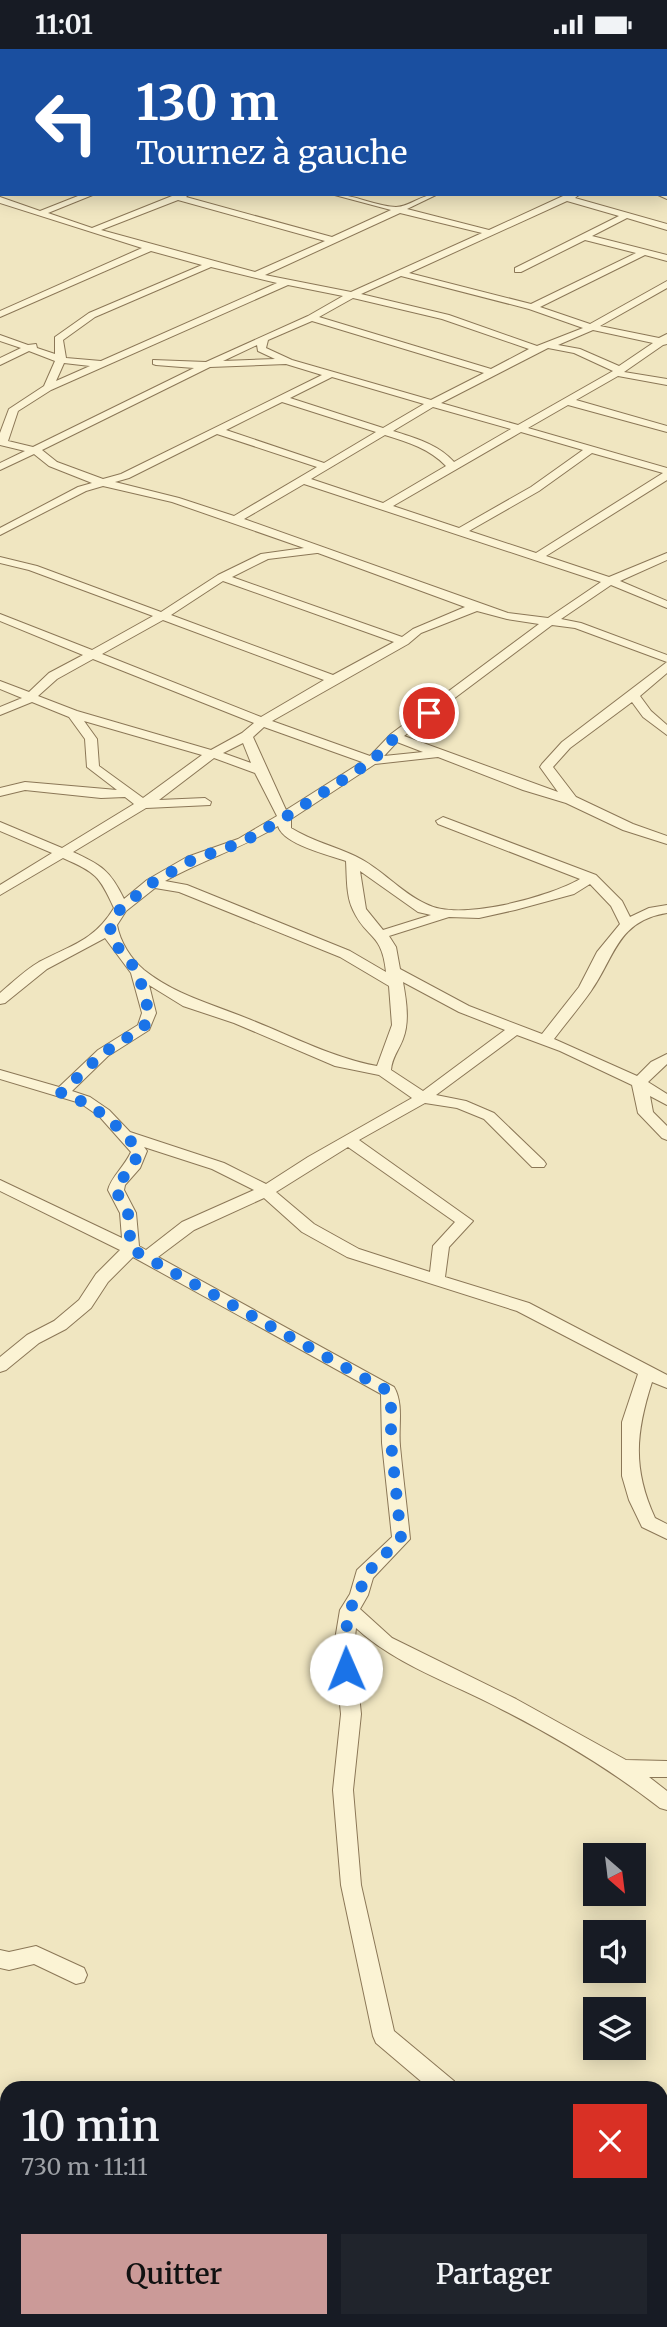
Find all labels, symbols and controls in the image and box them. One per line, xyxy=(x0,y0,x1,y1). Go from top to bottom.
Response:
text: 11:01 xyxy=(35,8,93,41)
text: 130 m xyxy=(136,72,279,133)
icon: left xyxy=(21,77,112,168)
text: Tournez à gauche xyxy=(136,133,407,173)
pin xyxy=(399,683,459,743)
icon: arrive xyxy=(410,694,448,732)
position arrow xyxy=(309,1632,383,1706)
north arrow xyxy=(583,1843,646,1906)
map controls xyxy=(583,1843,646,2060)
button: sound xyxy=(583,1920,646,1983)
button: layers xyxy=(583,1997,646,2060)
text: 10 min xyxy=(21,2100,160,2152)
button: close xyxy=(573,2104,647,2178)
text: 730 m · 11:11 xyxy=(21,2152,148,2181)
button: Quitter xyxy=(21,2234,327,2314)
button: Partager xyxy=(341,2234,647,2314)

